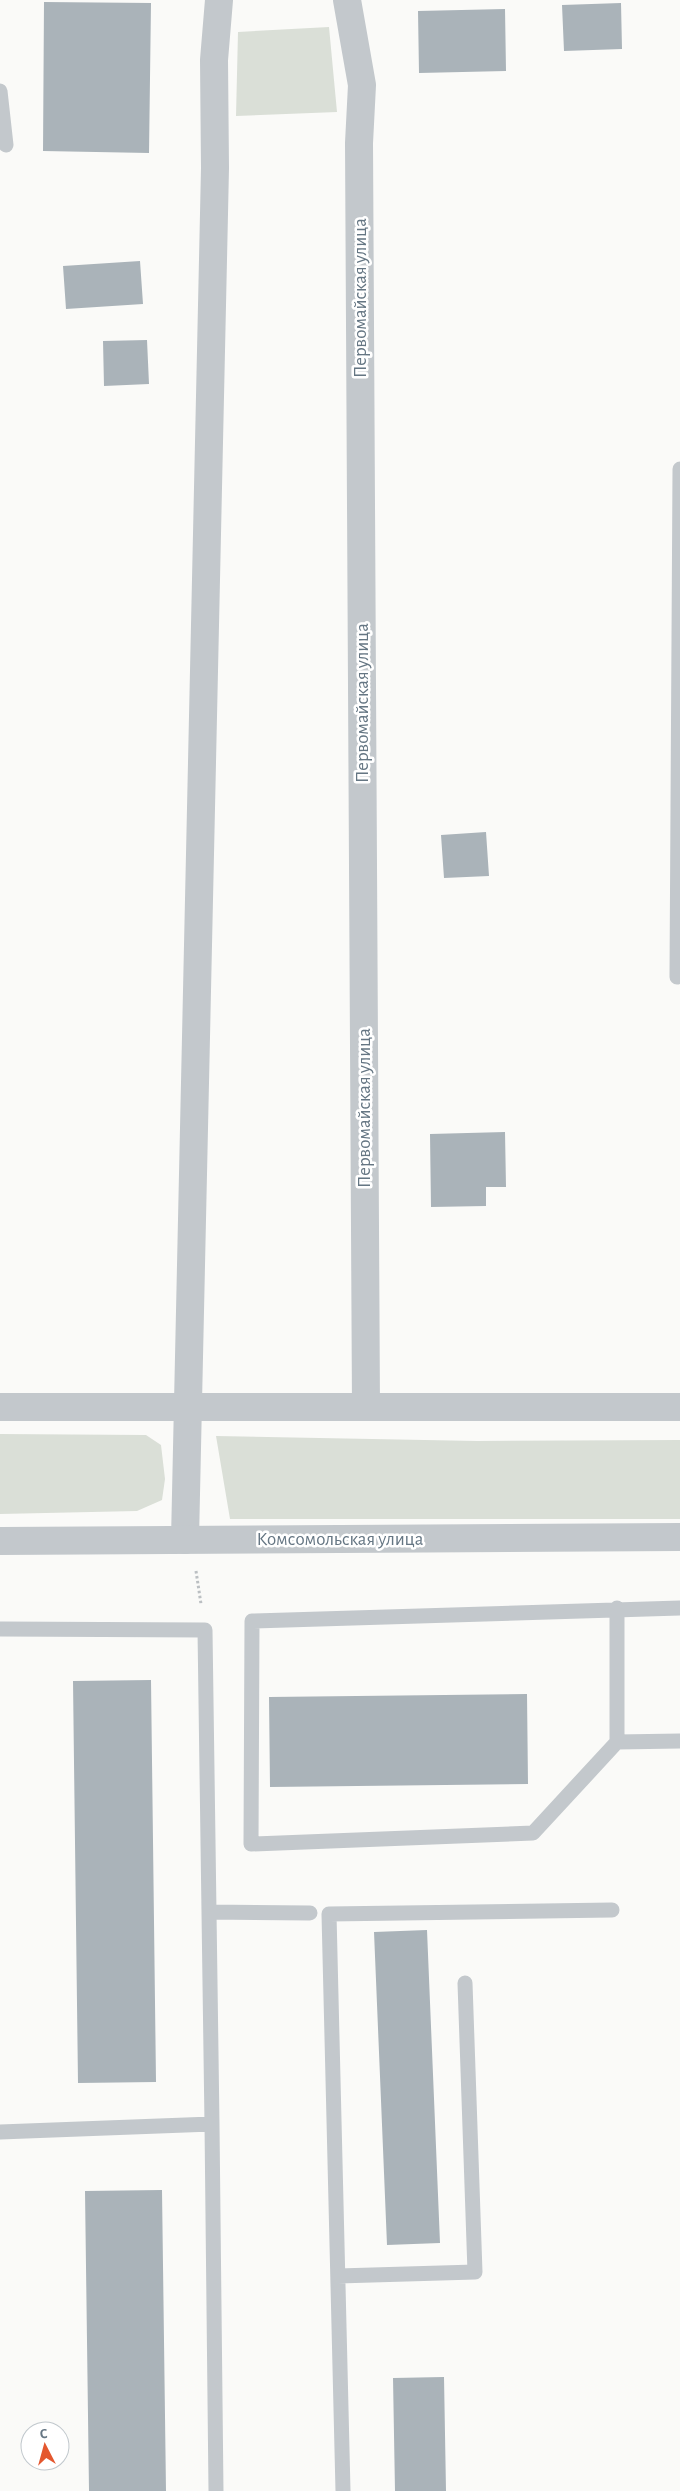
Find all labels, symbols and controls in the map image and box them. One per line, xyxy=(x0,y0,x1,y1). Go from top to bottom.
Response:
street label: Первомайская улица xyxy=(351,218,370,378)
street label: Первомайская улица xyxy=(353,623,372,783)
street label: Первомайская улица xyxy=(355,1028,374,1188)
street label: Комсомольская улица xyxy=(256,1530,424,1549)
north arrow xyxy=(20,2421,70,2471)
text: С xyxy=(39,2427,49,2441)

